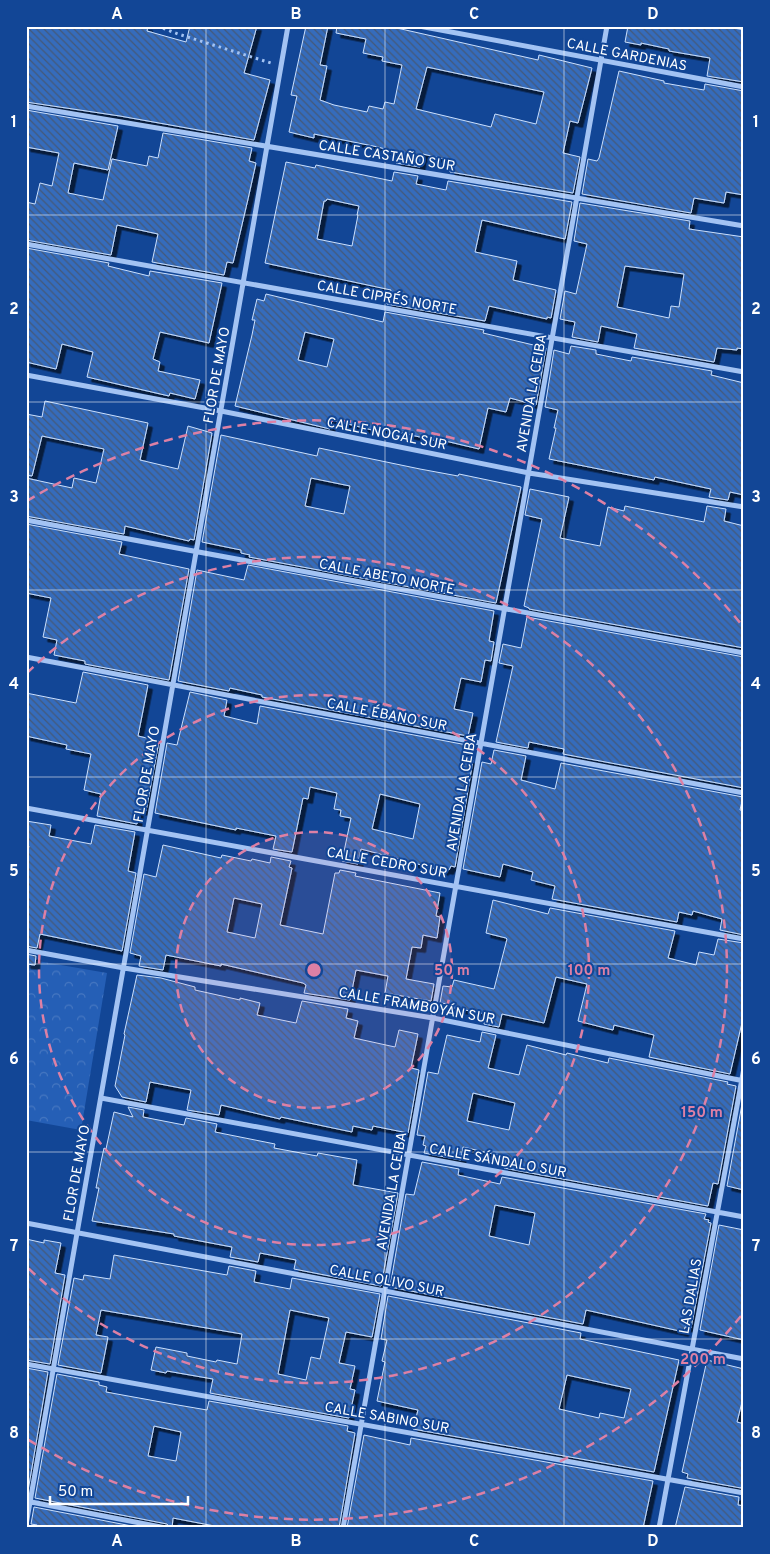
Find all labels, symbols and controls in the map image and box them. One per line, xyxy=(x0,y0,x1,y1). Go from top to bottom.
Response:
text: A xyxy=(111,5,123,25)
text: B xyxy=(290,5,302,25)
text: C xyxy=(469,5,479,25)
text: D xyxy=(647,5,659,25)
street label: CALLE GARDENIAS xyxy=(565,35,688,75)
text: 1 xyxy=(11,113,17,133)
text: 1 xyxy=(753,113,759,133)
street label: CALLE CASTAÑO SUR xyxy=(317,137,456,176)
street label: CALLE CIPRÉS NORTE xyxy=(315,277,458,319)
text: 2 xyxy=(9,300,19,320)
text: 2 xyxy=(751,300,761,320)
street label: FLOR DE MAYO xyxy=(201,326,234,425)
street label: AVENIDA LA CEIBA xyxy=(514,333,551,454)
street label: CALLE NOGAL SUR xyxy=(325,414,448,454)
text: 3 xyxy=(9,488,19,508)
text: 3 xyxy=(751,488,761,508)
street label: CALLE ABETO NORTE xyxy=(317,556,456,599)
text: 4 xyxy=(9,675,19,695)
text: 4 xyxy=(751,675,761,695)
street label: CALLE ÉBANO SUR xyxy=(325,694,449,735)
street label: FLOR DE MAYO xyxy=(131,725,164,824)
street label: AVENIDA LA CEIBA xyxy=(444,732,481,853)
street label: CALLE CEDRO SUR xyxy=(325,844,448,882)
text: 5 xyxy=(9,862,19,882)
text: 5 xyxy=(751,862,761,882)
centre of rings xyxy=(305,961,323,979)
text: 50 m xyxy=(434,962,470,981)
text: 100 m xyxy=(568,962,610,981)
street label: CALLE FRAMBOYÁN SUR xyxy=(337,983,497,1029)
text: 6 xyxy=(9,1050,19,1070)
text: 6 xyxy=(751,1050,761,1070)
text: 150 m xyxy=(681,1104,723,1123)
street label: FLOR DE MAYO xyxy=(61,1124,94,1223)
street label: AVENIDA LA CEIBA xyxy=(374,1131,411,1252)
street label: CALLE SÁNDALO SUR xyxy=(428,1140,568,1182)
text: 7 xyxy=(10,1237,18,1257)
text: 7 xyxy=(752,1237,760,1257)
street label: LAS DALIAS xyxy=(676,1257,706,1335)
street label: CALLE OLIVO SUR xyxy=(328,1262,446,1301)
text: 200 m xyxy=(680,1351,726,1370)
street label: CALLE SABINO SUR xyxy=(323,1399,450,1438)
text: 8 xyxy=(9,1424,19,1444)
text: 8 xyxy=(751,1424,761,1444)
scale bar xyxy=(50,1474,188,1506)
text: 50 m xyxy=(58,1483,93,1502)
text: A xyxy=(111,1532,123,1552)
text: B xyxy=(290,1532,302,1552)
text: C xyxy=(469,1532,479,1552)
text: D xyxy=(647,1532,659,1552)

